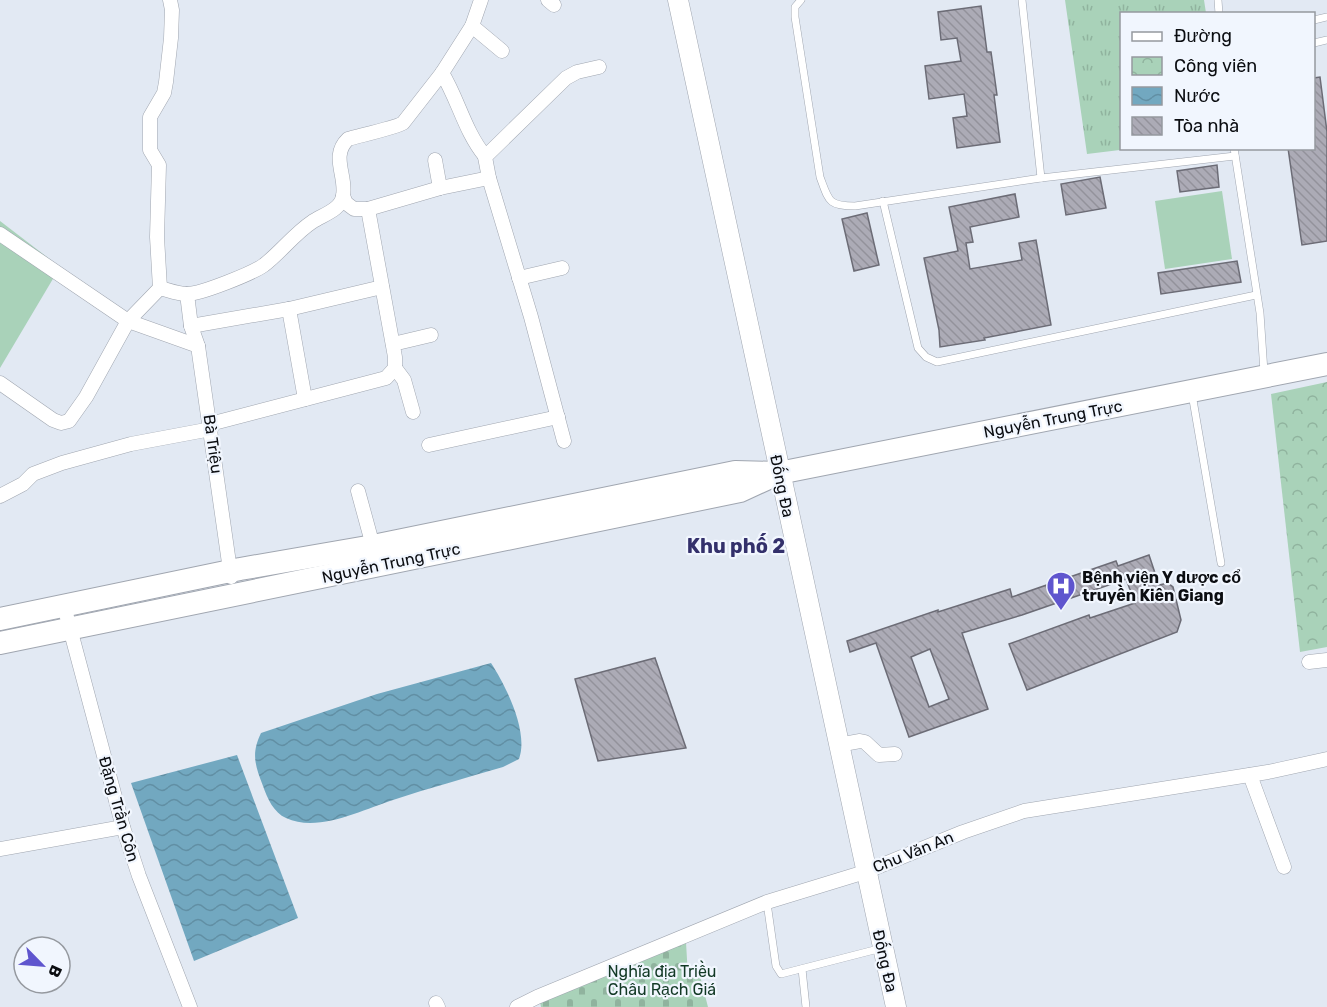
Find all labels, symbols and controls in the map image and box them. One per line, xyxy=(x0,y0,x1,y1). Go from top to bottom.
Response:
legend xyxy=(1120,12,1315,150)
text: Đường xyxy=(1174,25,1232,47)
text: Công viên xyxy=(1174,55,1257,77)
text: Nước xyxy=(1174,85,1220,107)
text: Tòa nhà xyxy=(1174,115,1239,137)
street label: Nguyễn Trung Trực xyxy=(982,395,1124,442)
street label: Bà Triệu xyxy=(199,413,227,475)
street label: Đống Đa xyxy=(766,453,799,519)
district label: Khu phố 2 xyxy=(687,533,785,558)
street label: Nguyễn Trung Trực xyxy=(320,538,462,587)
place label: Bệnh viện Y dược cổ truyền Kiên Giang xyxy=(1082,568,1241,605)
hospital icon: Bệnh viện Y dược cổ truyền Kiên Giang xyxy=(1045,570,1077,612)
street label: Đặng Trần Côn xyxy=(95,754,144,864)
street label: Chu Văn An xyxy=(870,827,956,877)
street label: Đống Đa xyxy=(869,928,903,994)
north arrow xyxy=(12,935,72,995)
park label: Nghĩa địa Triều Châu Rạch Giá xyxy=(608,960,716,999)
text: B xyxy=(44,962,66,980)

